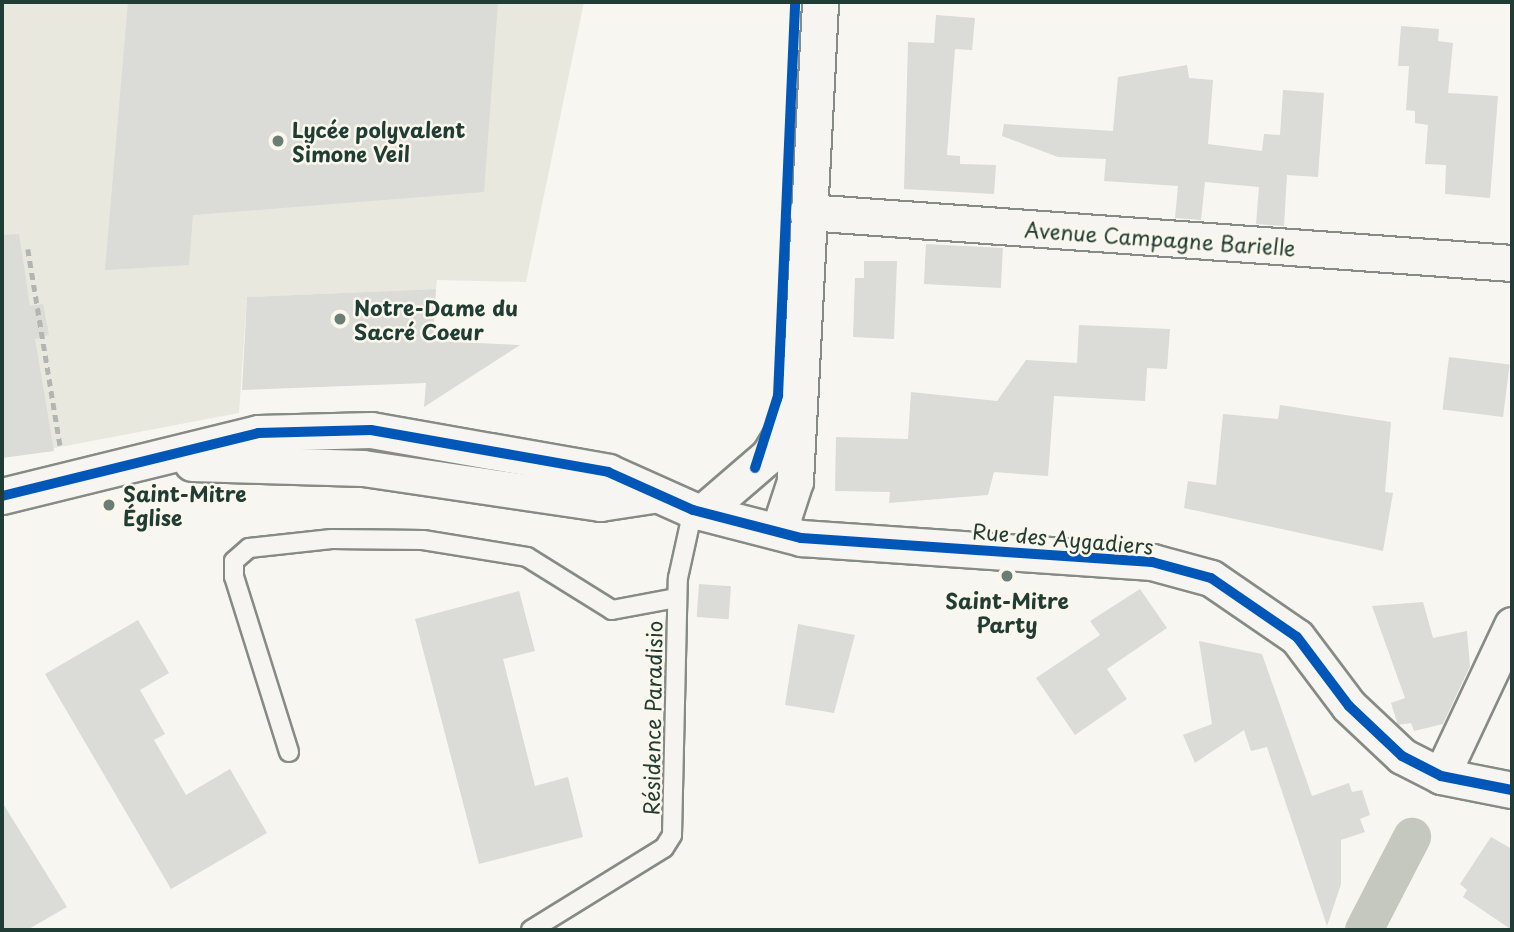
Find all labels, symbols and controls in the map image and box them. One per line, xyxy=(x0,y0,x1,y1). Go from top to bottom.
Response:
place label: Lycée polyvalent Simone Veil xyxy=(292,116,466,166)
marker: Lycée polyvalent Simone Veil xyxy=(270,133,286,149)
street label: Avenue Campagne Barielle xyxy=(1024,216,1296,260)
place label: Notre-Dame du Sacré Coeur xyxy=(354,294,518,344)
marker: Notre-Dame du Sacré Coeur xyxy=(332,311,348,327)
place label: Saint-Mitre Église xyxy=(123,480,247,530)
marker: Saint-Mitre Église xyxy=(101,497,117,513)
street label: Rue des Aygadiers xyxy=(970,517,1156,559)
marker: Saint-Mitre Party xyxy=(999,568,1015,584)
place label: Saint-Mitre Party xyxy=(945,587,1069,637)
street label: Résidence Paradisio xyxy=(638,620,666,816)

